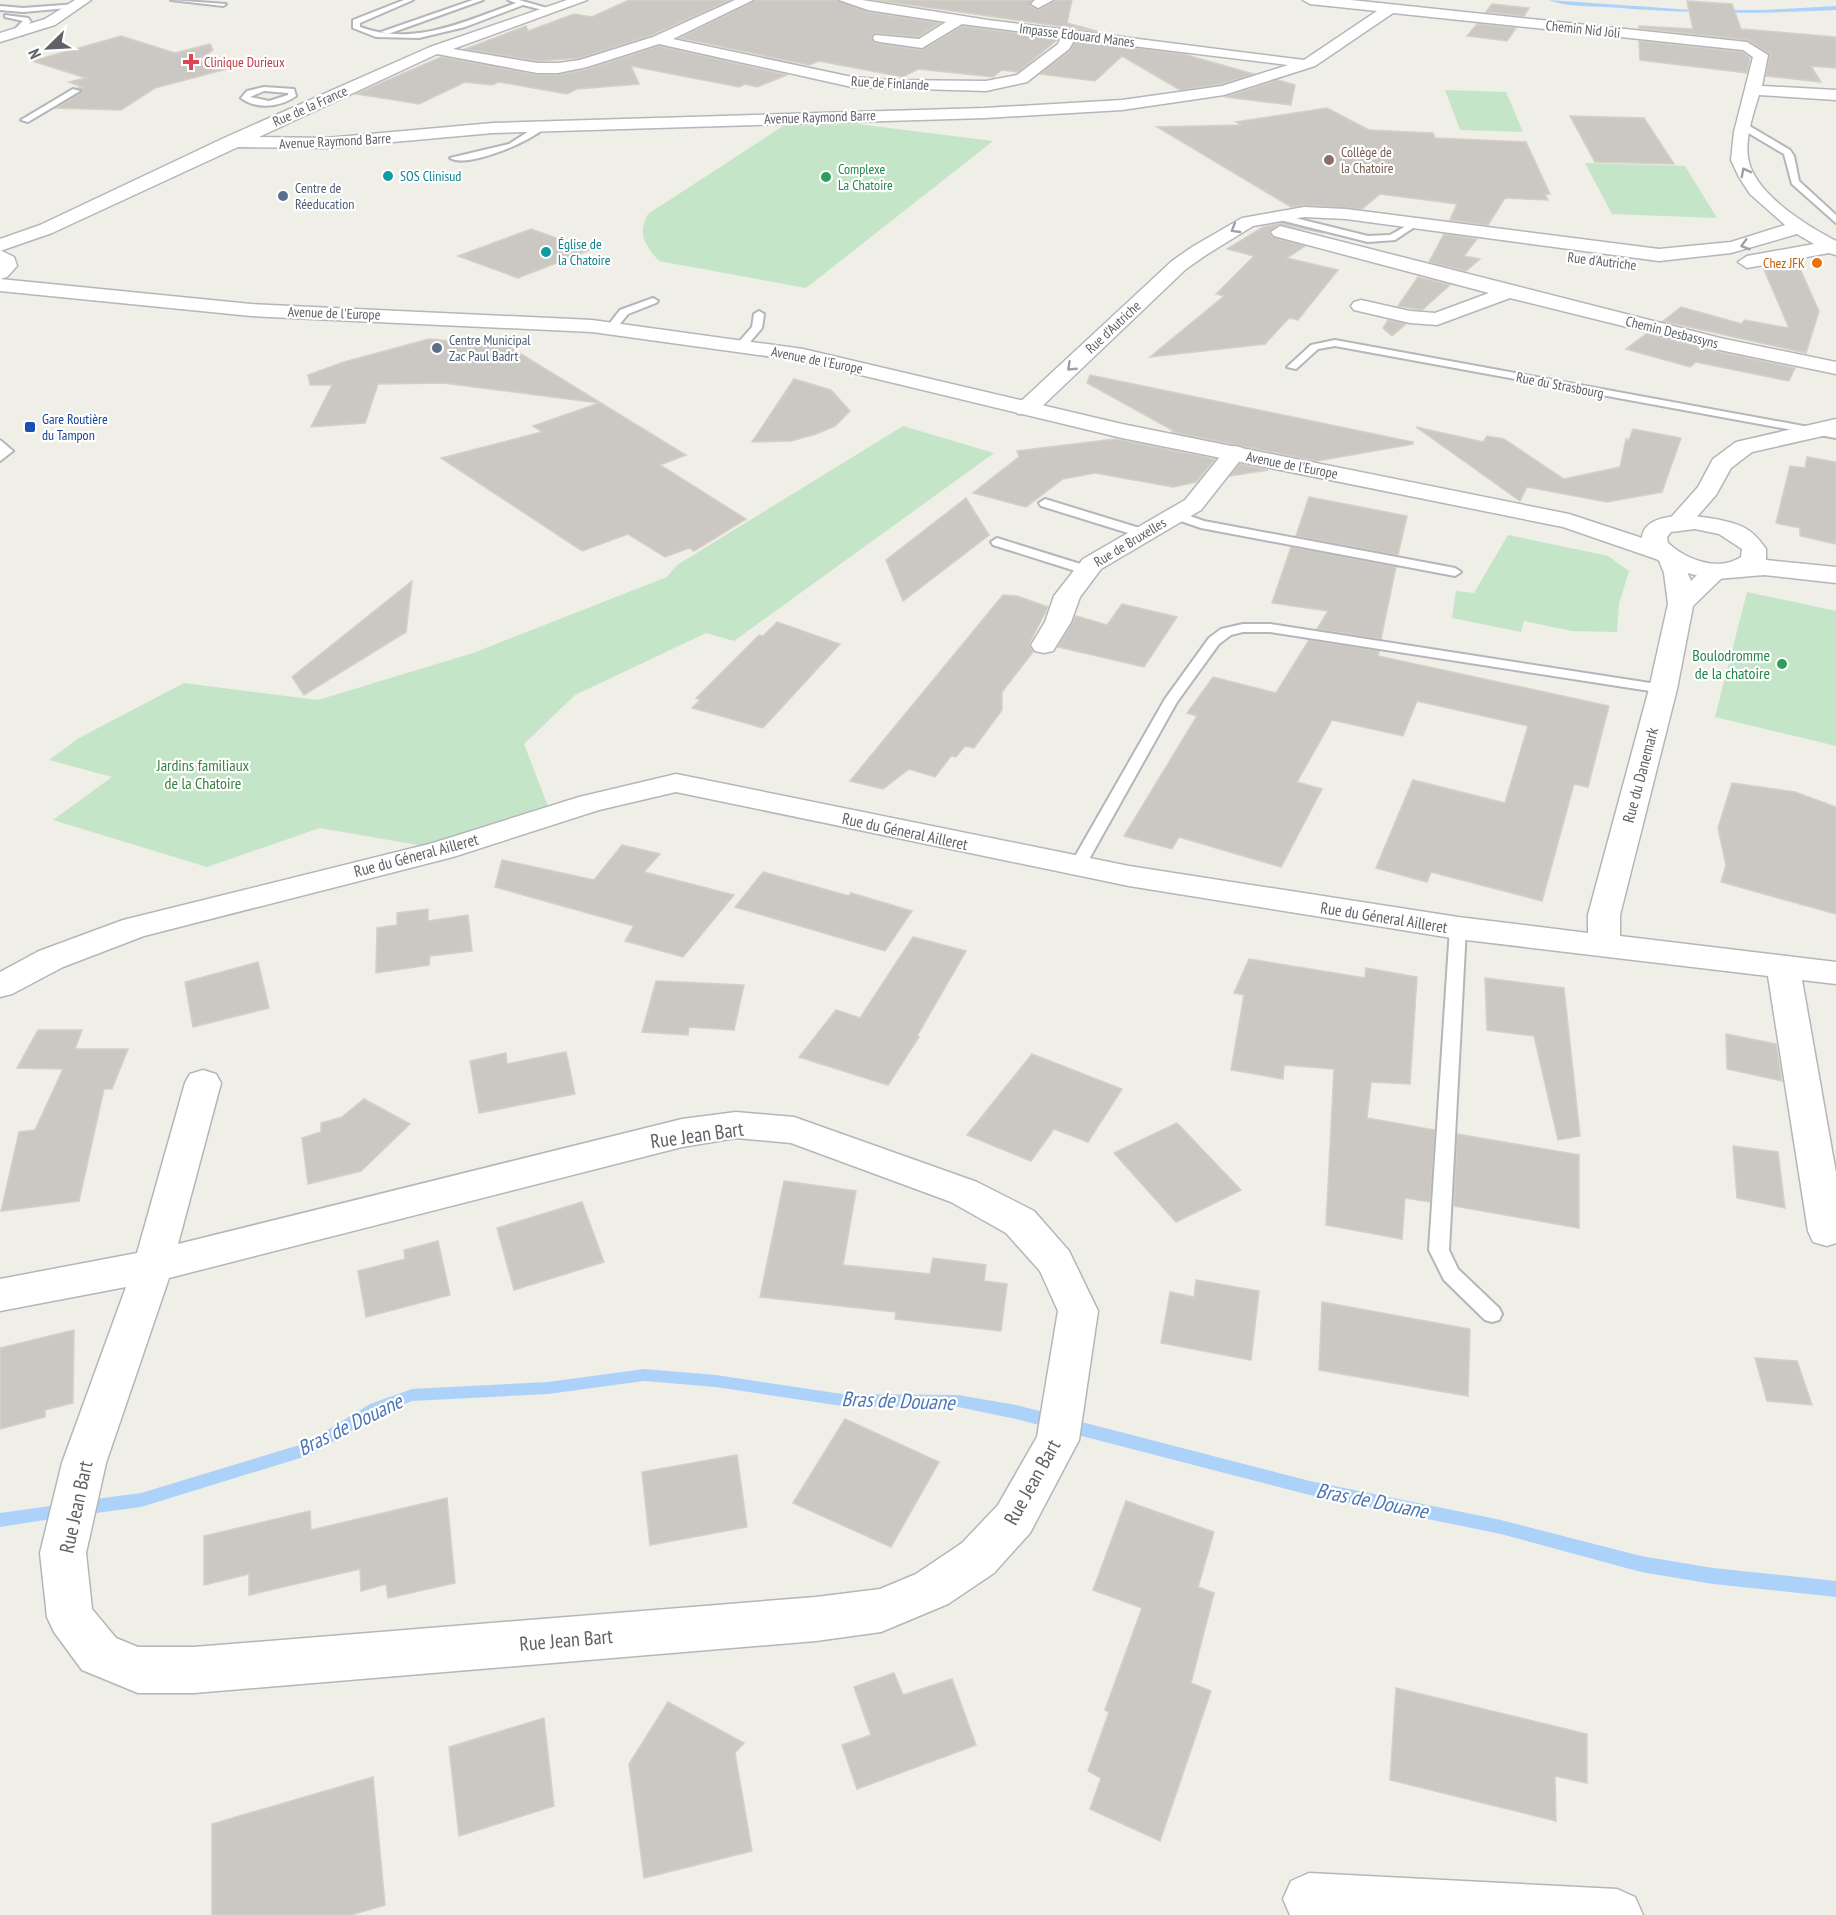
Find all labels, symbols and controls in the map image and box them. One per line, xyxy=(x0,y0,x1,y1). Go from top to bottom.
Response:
street label: Chemin Nid Joli xyxy=(1545,16,1621,42)
north arrow xyxy=(18,18,78,78)
street label: Impasse Edouard Manes xyxy=(1018,19,1136,51)
text: N xyxy=(23,46,45,62)
marker: Clinique Durieux xyxy=(182,53,200,71)
place label: Clinique Durieux xyxy=(204,53,285,71)
street label: Rue de Finlande xyxy=(850,72,930,94)
street label: Rue de la France xyxy=(270,81,350,131)
street label: Avenue Raymond Barre xyxy=(764,106,876,128)
street label: Avenue Raymond Barre xyxy=(279,129,392,153)
place label: Collège de la Chatoire xyxy=(1341,143,1394,177)
marker: Collège de la Chatoire xyxy=(1322,153,1336,167)
place label: Complexe La Chatoire xyxy=(838,160,893,194)
place label: SOS Clinisud xyxy=(400,167,461,185)
one-way arrow xyxy=(1741,168,1752,178)
marker: SOS Clinisud xyxy=(381,169,395,183)
marker: Complexe La Chatoire xyxy=(819,170,833,184)
place label: Centre de Réeducation xyxy=(295,179,354,213)
marker: Centre de Réeducation xyxy=(276,189,290,203)
one-way arrow xyxy=(1231,222,1241,234)
place label: Église de la Chatoire xyxy=(558,235,611,269)
one-way arrow xyxy=(1740,238,1751,250)
marker: Église de la Chatoire xyxy=(539,245,553,259)
street label: Rue d'Autriche xyxy=(1567,248,1638,274)
place label: Chez JFK xyxy=(1763,254,1805,272)
marker: Chez JFK xyxy=(1810,256,1824,270)
street label: Rue d'Autriche xyxy=(1082,297,1145,357)
street label: Avenue de l'Europe xyxy=(287,302,381,324)
street label: Chemin Desbassyns xyxy=(1624,312,1720,352)
place label: Centre Municipal Zac Paul Badrt xyxy=(449,331,531,365)
marker: Centre Municipal Zac Paul Badrt xyxy=(430,341,444,355)
street label: Avenue de l'Europe xyxy=(770,342,864,378)
one-way arrow xyxy=(1067,360,1078,371)
street label: Rue du Strasbourg xyxy=(1515,368,1605,402)
place label: Gare Routière du Tampon xyxy=(42,410,108,444)
marker: Gare Routière du Tampon xyxy=(23,420,37,434)
street label: Avenue de l'Europe xyxy=(1245,447,1339,483)
street label: Rue de Bruxelles xyxy=(1091,513,1170,571)
place label: Boulodromme de la chatoire xyxy=(1692,645,1770,683)
marker: Boulodromme de la chatoire xyxy=(1775,657,1789,671)
street label: Rue du Danemark xyxy=(1618,724,1663,825)
park label: Jardins familiaux de la Chatoire xyxy=(156,755,250,793)
street label: Rue du Géneral Ailleret xyxy=(840,808,970,854)
street label: Rue du Géneral Ailleret xyxy=(352,829,481,881)
street label: Rue du Géneral Ailleret xyxy=(1319,897,1449,937)
street label: Rue Jean Bart xyxy=(649,1116,746,1154)
water label: Bras de Douane xyxy=(841,1385,956,1416)
water label: Bras de Douane xyxy=(293,1387,408,1462)
street label: Rue Jean Bart xyxy=(998,1434,1066,1529)
street label: Rue Jean Bart xyxy=(54,1458,99,1556)
water label: Bras de Douane xyxy=(1314,1476,1432,1525)
street label: Rue Jean Bart xyxy=(518,1623,614,1657)

